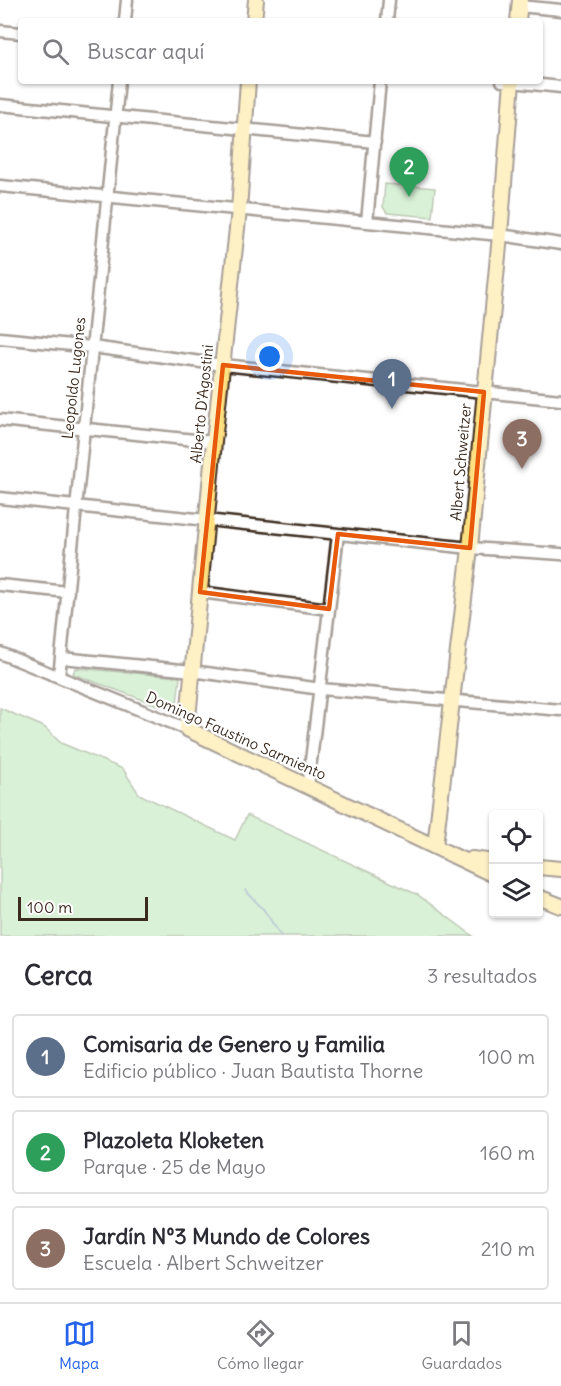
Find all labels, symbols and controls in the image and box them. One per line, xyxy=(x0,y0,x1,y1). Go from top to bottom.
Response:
search box xyxy=(18,18,543,84)
icon: search xyxy=(39,35,72,68)
text: Buscar aquí xyxy=(87,37,204,65)
pin: 2 xyxy=(390,148,428,197)
street label: Leopoldo Lugones xyxy=(58,316,89,440)
your location xyxy=(255,342,284,371)
street label: Alberto D'Agostini xyxy=(186,344,217,464)
pin: 1 xyxy=(372,360,412,409)
street label: Albert Schweitzer xyxy=(446,402,475,522)
pin: 3 xyxy=(502,420,542,469)
street label: Domingo Faustino Sarmiento xyxy=(143,687,329,784)
map controls xyxy=(489,810,543,918)
button: locate xyxy=(489,810,543,864)
button: layers xyxy=(489,864,543,918)
scale bar xyxy=(18,894,148,922)
text: 100 m xyxy=(27,897,72,917)
text: Cerca xyxy=(24,959,93,992)
text: 3 resultados xyxy=(427,963,537,988)
text: Comisaria de Genero y Familia xyxy=(83,1030,385,1058)
text: 1 xyxy=(42,1044,49,1069)
text: 100 m xyxy=(478,1044,535,1069)
text: Edificio público · Juan Bautista Thorne xyxy=(83,1058,423,1083)
text: Plazoleta Kloketen xyxy=(83,1126,264,1154)
text: 2 xyxy=(40,1140,51,1165)
text: 160 m xyxy=(480,1140,535,1165)
text: Parque · 25 de Mayo xyxy=(83,1154,266,1179)
text: Jardín Nº3 Mundo de Colores xyxy=(83,1222,370,1250)
text: 3 xyxy=(40,1236,51,1261)
text: 210 m xyxy=(481,1236,535,1261)
text: Escuela · Albert Schweitzer xyxy=(83,1250,324,1275)
tab: Mapa xyxy=(59,1317,99,1373)
tab: Cómo llegar xyxy=(217,1317,304,1373)
tab: Guardados xyxy=(422,1317,502,1373)

